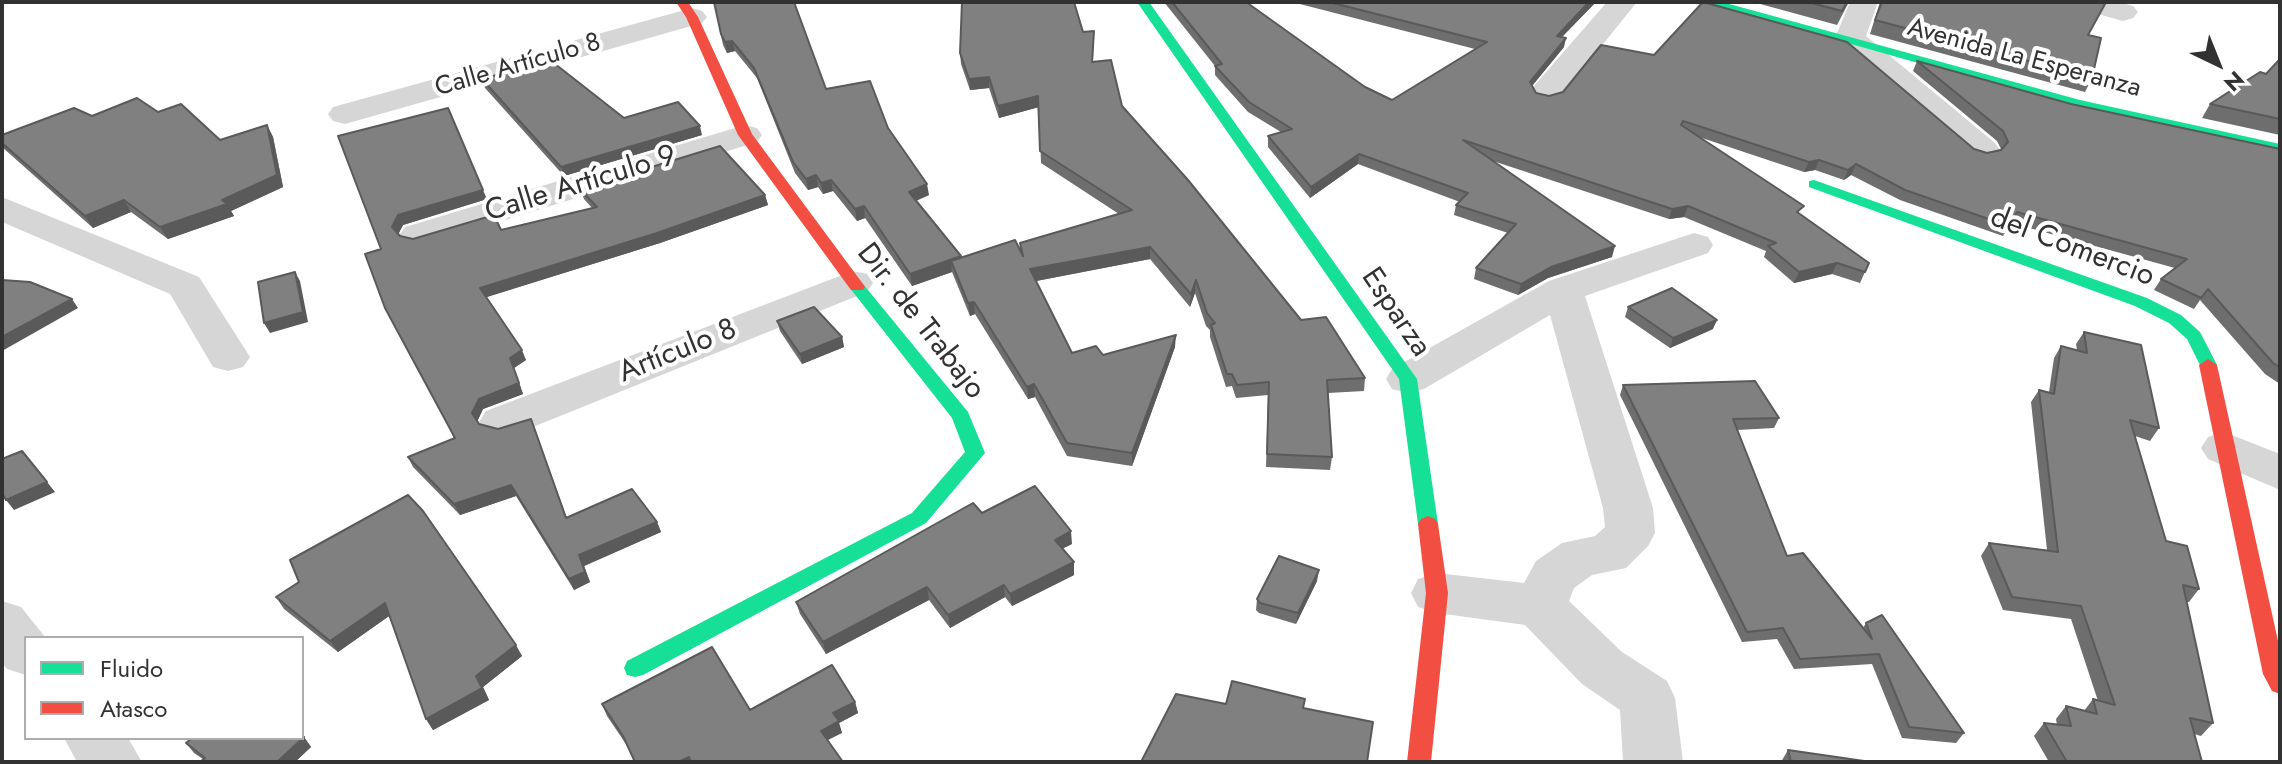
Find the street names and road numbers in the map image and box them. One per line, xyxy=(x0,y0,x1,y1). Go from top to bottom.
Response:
street label: Avenida La Esperanza xyxy=(1904,13,2144,105)
street label: Calle Artículo 8 xyxy=(432,27,604,105)
street label: Calle Artículo 9 xyxy=(481,139,681,231)
street label: del Comercio xyxy=(1985,200,2159,296)
street label: Dir. de Trabajo xyxy=(848,237,992,407)
street label: Esparza xyxy=(1352,262,1438,364)
street label: Artículo 8 xyxy=(614,312,742,392)

